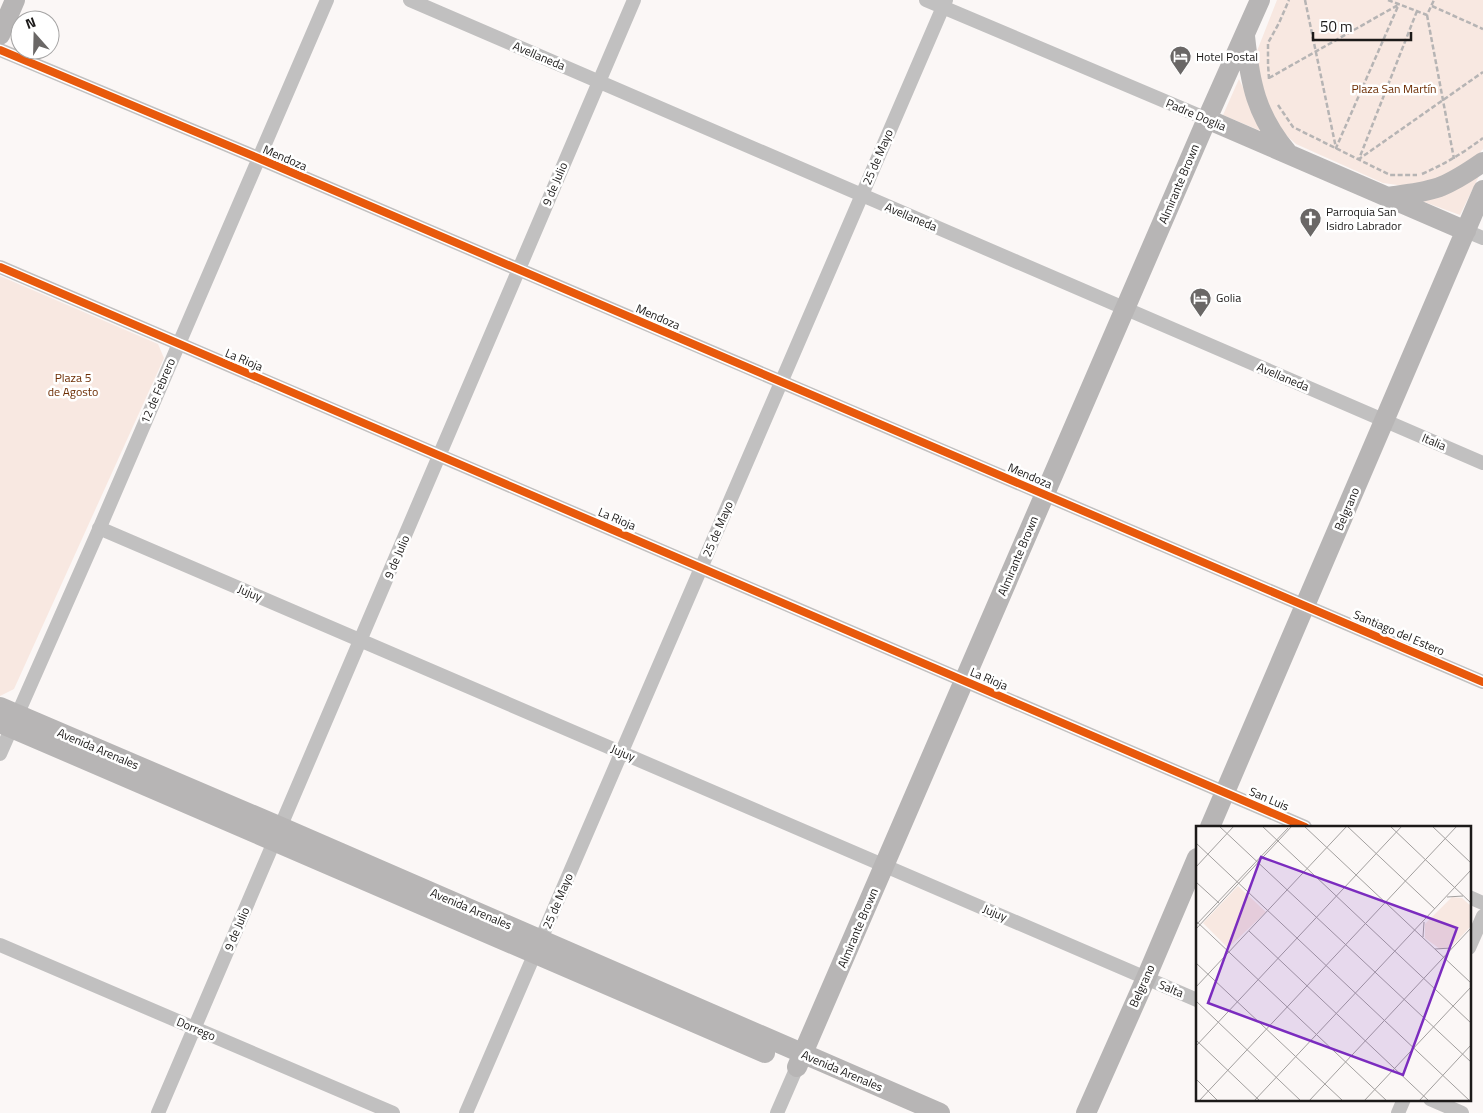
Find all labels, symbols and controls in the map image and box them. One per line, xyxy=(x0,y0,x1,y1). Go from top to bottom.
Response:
north arrow xyxy=(10,10,60,60)
scale bar xyxy=(1313,10,1410,42)
text: N xyxy=(22,11,39,34)
text: 50 m xyxy=(1320,15,1353,38)
street label: Avellaneda xyxy=(510,36,568,75)
hotel icon: Hotel Postal xyxy=(1168,45,1192,76)
place label: Hotel Postal xyxy=(1196,47,1258,66)
park label: Plaza San Martín xyxy=(1351,79,1437,98)
street label: Padre Doglia xyxy=(1163,93,1229,136)
street label: 25 de Mayo xyxy=(857,126,898,188)
street label: Mendoza xyxy=(260,140,310,175)
street label: Almirante Brown xyxy=(1153,141,1204,227)
street label: 9 de Julio xyxy=(537,159,572,209)
street label: Avellaneda xyxy=(882,197,940,236)
place label: Parroquia San Isidro Labrador xyxy=(1326,202,1402,235)
church icon: Parroquia San Isidro Labrador xyxy=(1298,207,1322,238)
hotel icon: Golia xyxy=(1188,286,1212,317)
place label: Golia xyxy=(1216,288,1241,307)
street label: Mendoza xyxy=(633,299,683,334)
street label: La Rioja xyxy=(222,343,266,376)
street label: 12 de Febrero xyxy=(135,355,180,427)
street label: Avellaneda xyxy=(1254,357,1312,396)
park label: Plaza 5 de Agosto xyxy=(48,368,98,401)
street label: Italia xyxy=(1419,428,1449,455)
street label: Mendoza xyxy=(1005,458,1055,493)
street label: Belgrano xyxy=(1329,484,1364,533)
street label: 25 de Mayo xyxy=(697,498,738,560)
street label: La Rioja xyxy=(595,502,639,535)
street label: Almirante Brown xyxy=(992,513,1043,599)
street label: 9 de Julio xyxy=(379,532,414,582)
street label: Jujuy xyxy=(235,579,265,606)
street label: Santiago del Estero xyxy=(1351,605,1448,660)
street label: La Rioja xyxy=(967,662,1011,695)
street label: Avenida Arenales xyxy=(55,723,142,774)
street label: Jujuy xyxy=(608,739,638,766)
street label: San Luis xyxy=(1246,782,1293,816)
inset map xyxy=(1196,826,1470,1100)
street label: 25 de Mayo xyxy=(537,870,578,932)
street label: Avenida Arenales xyxy=(428,883,515,934)
street label: Almirante Brown xyxy=(832,885,883,971)
street label: Jujuy xyxy=(980,899,1010,926)
street label: 9 de Julio xyxy=(219,904,254,954)
street label: Belgrano xyxy=(1124,961,1159,1010)
street label: Salta xyxy=(1156,975,1187,1002)
street label: Dorrego xyxy=(174,1012,219,1045)
street label: Avenida Arenales xyxy=(799,1045,886,1096)

